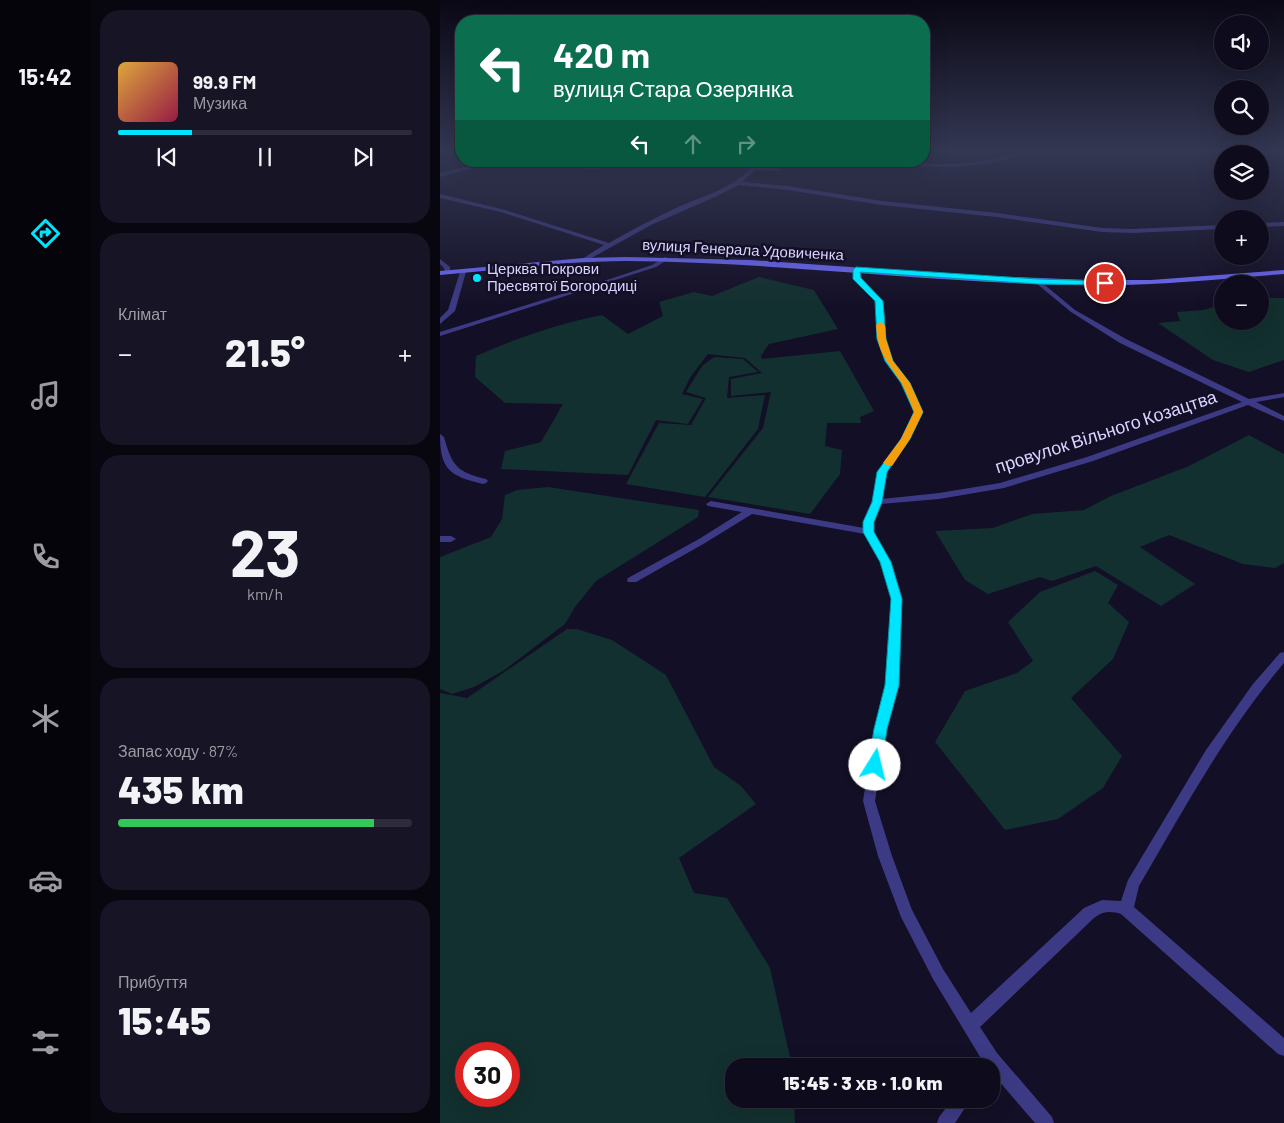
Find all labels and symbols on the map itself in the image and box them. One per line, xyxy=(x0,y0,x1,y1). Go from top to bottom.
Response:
street label: вулиця Генерала Удовиченка xyxy=(642,235,845,263)
place label: Церква Покрови Пресвятої Богородиці xyxy=(487,259,637,294)
pin xyxy=(1084,262,1126,304)
marker: Церква Покрови Пресвятої Богородиці xyxy=(471,272,483,284)
street label: провулок Вільного Козацтва xyxy=(992,384,1220,477)
position arrow xyxy=(848,738,900,790)
speed limit sign: 30 xyxy=(455,1042,520,1107)

